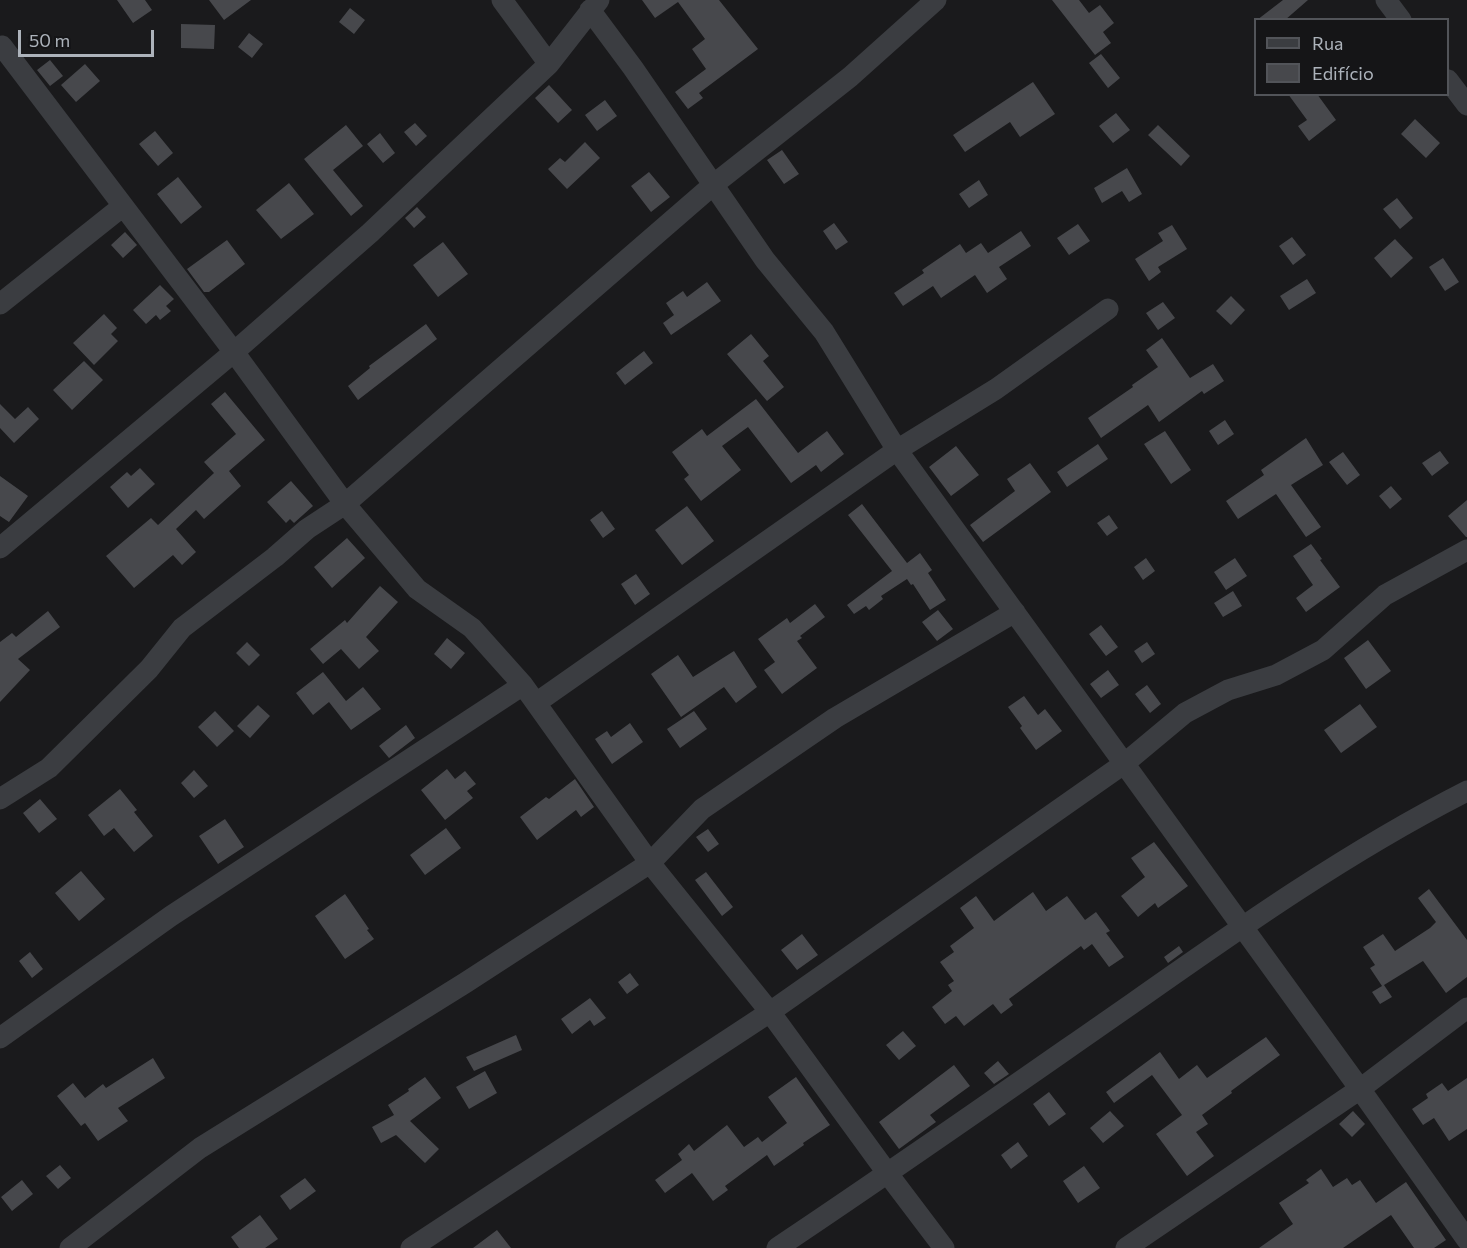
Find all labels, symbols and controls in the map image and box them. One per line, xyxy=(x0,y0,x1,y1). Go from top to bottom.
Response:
scale bar xyxy=(21,18,158,56)
legend xyxy=(1254,18,1449,96)
text: 50 m xyxy=(29,29,70,51)
text: Rua xyxy=(1312,32,1343,54)
text: Edifício xyxy=(1312,62,1374,84)

